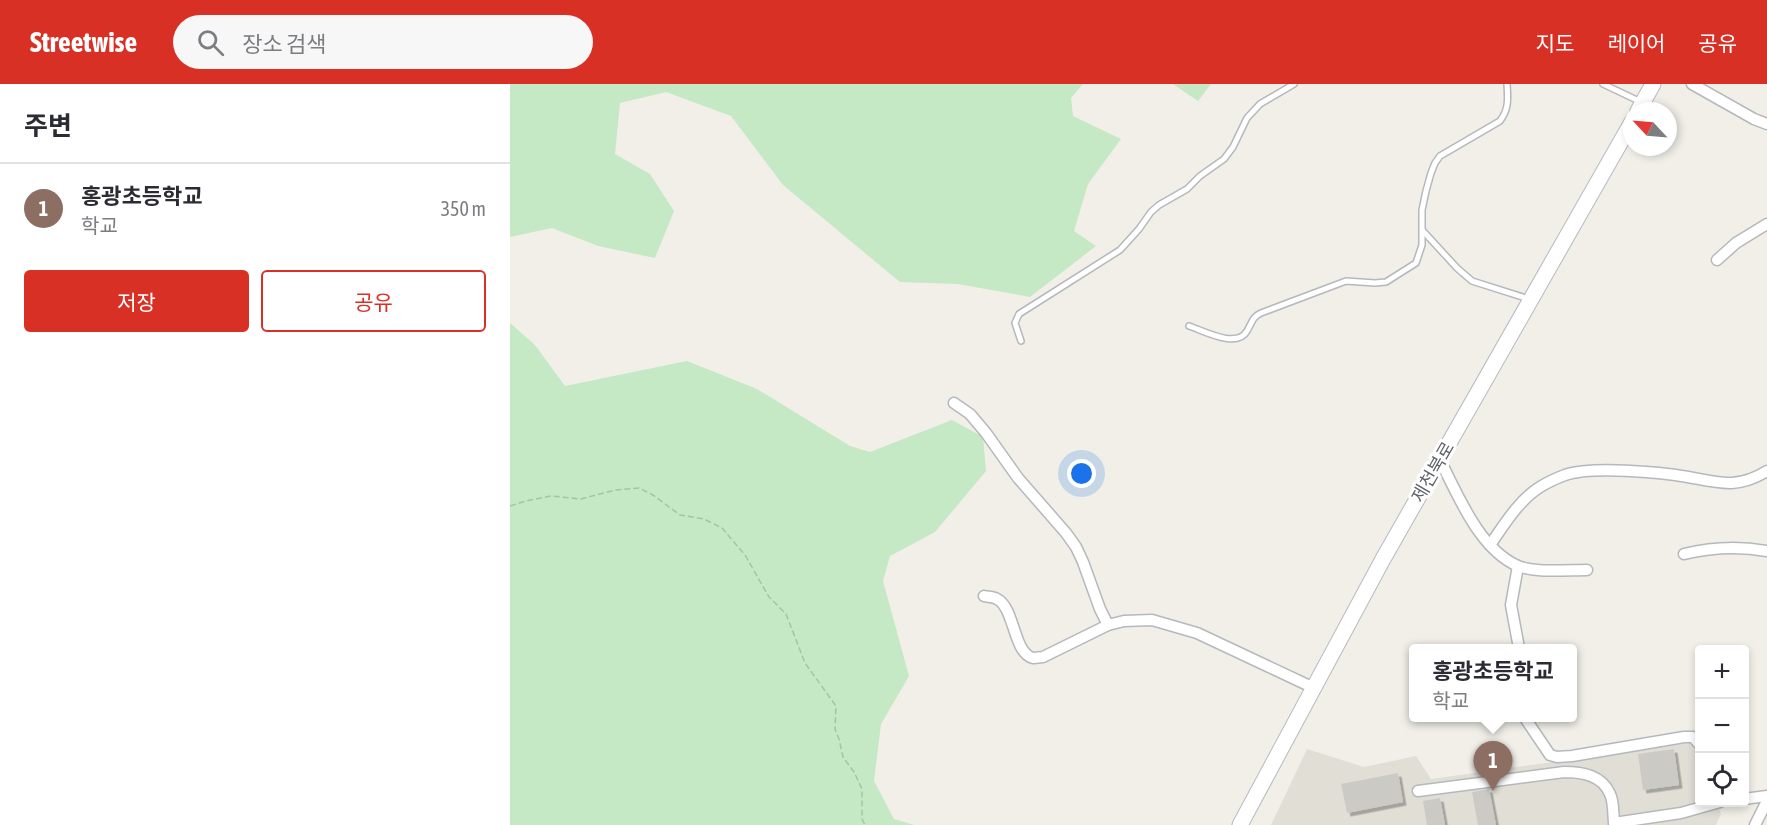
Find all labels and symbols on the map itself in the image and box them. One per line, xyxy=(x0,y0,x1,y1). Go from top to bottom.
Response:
north arrow xyxy=(1623,102,1677,156)
street label: 제천북로 xyxy=(1407,438,1458,506)
your location xyxy=(1067,459,1096,488)
pin: 1 xyxy=(1474,742,1512,791)

